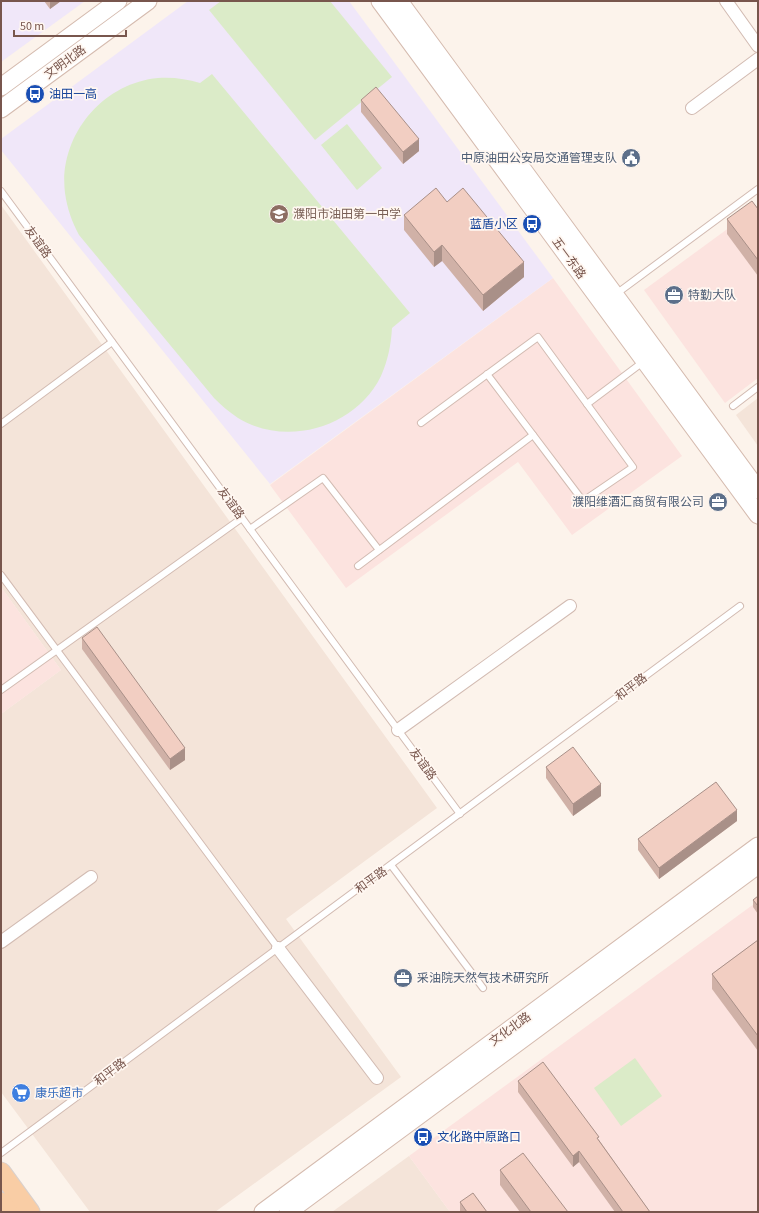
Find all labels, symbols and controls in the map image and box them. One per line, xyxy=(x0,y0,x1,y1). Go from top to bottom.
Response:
scale bar xyxy=(14,12,126,38)
text: 50 m xyxy=(20,18,44,35)
street label: 文明北路 xyxy=(41,41,90,83)
bus stop icon: 油田一高 xyxy=(24,83,46,105)
place label: 油田一高 xyxy=(49,86,97,103)
public building icon: 中原油田公安局交通管理支队 xyxy=(620,147,642,169)
place label: 中原油田公安局交通管理支队 xyxy=(461,150,617,167)
school or university icon: 濮阳市油田第一中学 xyxy=(268,203,290,225)
place label: 濮阳市油田第一中学 xyxy=(293,206,401,223)
bus stop icon: 蓝盾小区 xyxy=(521,213,543,235)
place label: 蓝盾小区 xyxy=(470,216,518,233)
street label: 友谊路 xyxy=(20,223,55,262)
street label: 五一东路 xyxy=(548,234,590,283)
office icon: 特勤大队 xyxy=(663,284,685,306)
place label: 特勤大队 xyxy=(688,287,736,304)
street label: 友谊路 xyxy=(213,484,248,523)
office icon: 濮阳维酒汇商贸有限公司 xyxy=(707,491,729,513)
place label: 濮阳维酒汇商贸有限公司 xyxy=(572,494,704,511)
street label: 和平路 xyxy=(612,670,651,705)
street label: 友谊路 xyxy=(405,745,440,784)
street label: 和平路 xyxy=(352,863,391,898)
office icon: 采油院天然气技术研究所 xyxy=(392,967,414,989)
place label: 采油院天然气技术研究所 xyxy=(417,970,549,987)
street label: 文化北路 xyxy=(486,1008,535,1050)
street label: 和平路 xyxy=(91,1055,130,1090)
supermarket icon: 康乐超市 xyxy=(10,1082,32,1104)
place label: 康乐超市 xyxy=(35,1085,83,1102)
bus stop icon: 文化路中原路口 xyxy=(412,1126,434,1148)
place label: 文化路中原路口 xyxy=(437,1129,521,1146)

